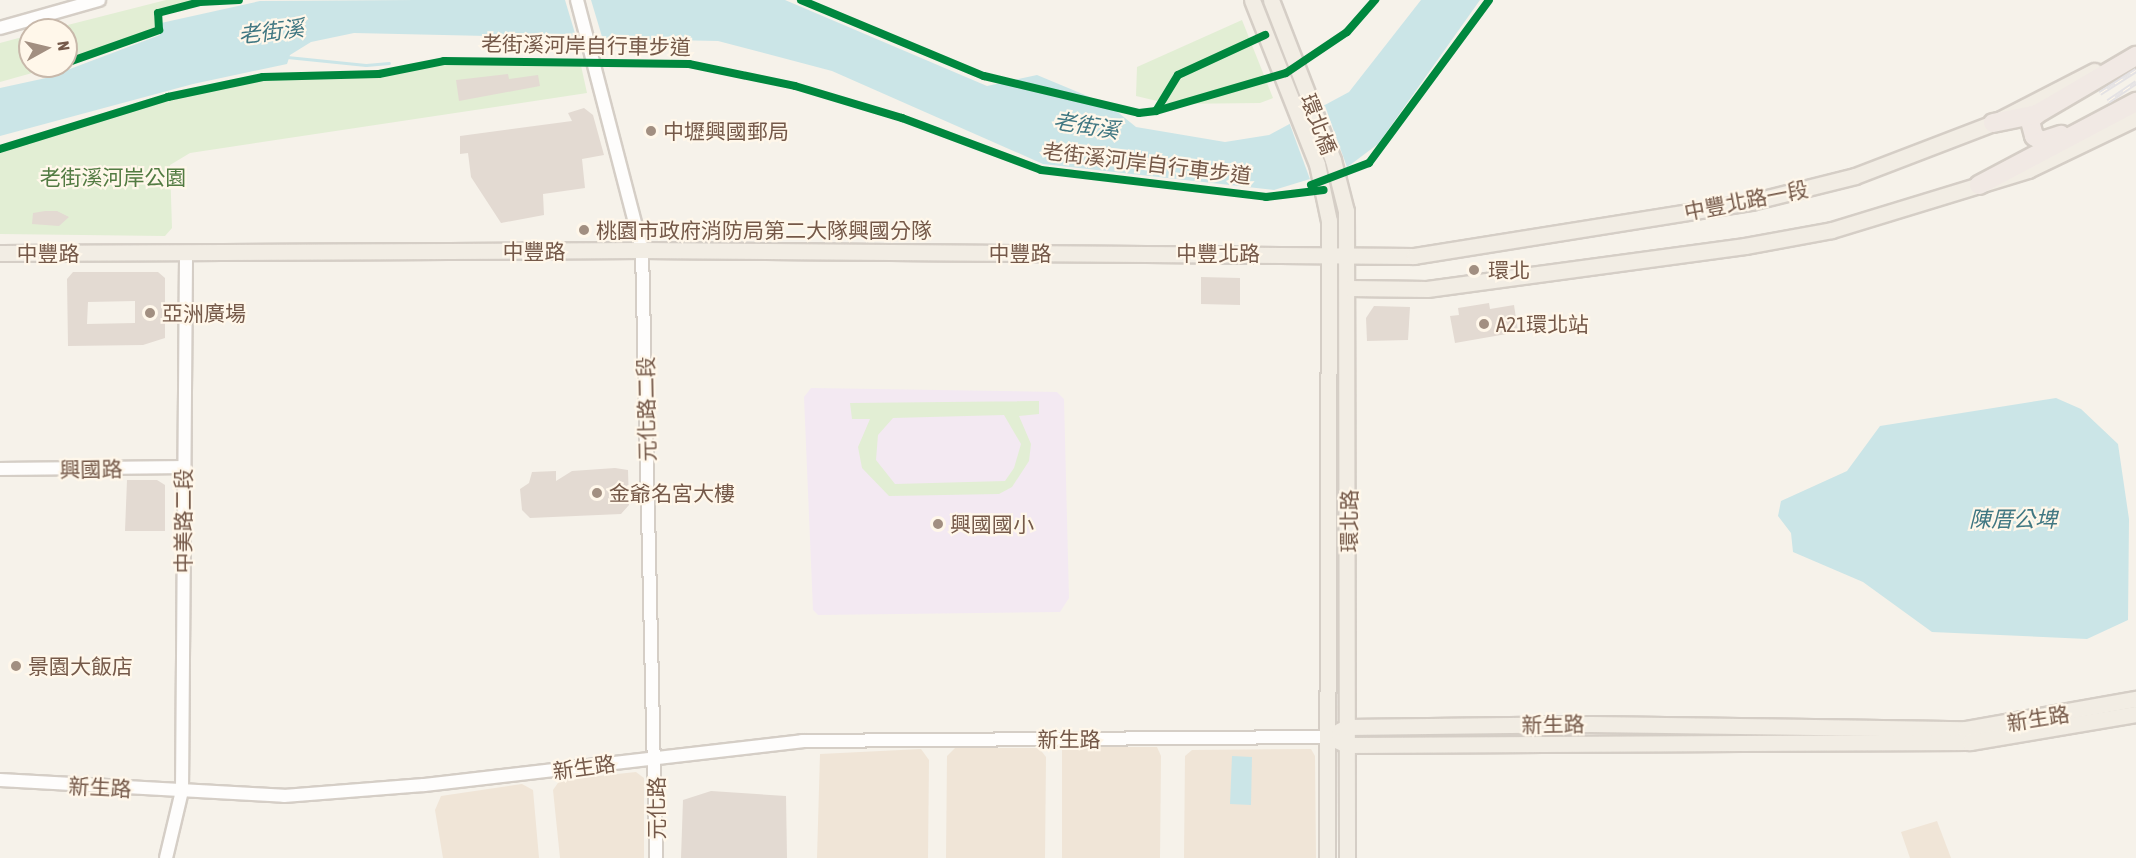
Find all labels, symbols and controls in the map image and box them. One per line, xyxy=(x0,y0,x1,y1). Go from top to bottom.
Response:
water label: 老街溪 xyxy=(237,15,305,49)
north arrow xyxy=(18,18,78,78)
street label: 老街溪河岸自行車步道 xyxy=(481,31,691,59)
text: N xyxy=(54,40,73,52)
street label: 環北橋 xyxy=(1296,90,1342,158)
water label: 老街溪 xyxy=(1051,108,1121,144)
place label: 中壢興國郵局 xyxy=(663,118,789,144)
marker: 中壢興國郵局 xyxy=(644,124,658,138)
street label: 老街溪河岸自行車步道 xyxy=(1041,138,1253,188)
park label: 老街溪河岸公園 xyxy=(40,164,186,190)
street label: 中豐北路一段 xyxy=(1682,176,1810,224)
place label: 桃園市政府消防局第二大隊興國分隊 xyxy=(596,217,932,243)
marker: 桃園市政府消防局第二大隊興國分隊 xyxy=(577,223,591,237)
street label: 中豐路 xyxy=(503,238,565,264)
street label: 中豐路 xyxy=(17,240,79,266)
street label: 中豐路 xyxy=(989,240,1051,266)
street label: 中豐北路 xyxy=(1176,240,1260,266)
place label: 環北 xyxy=(1488,257,1530,283)
marker: 環北 xyxy=(1465,261,1483,279)
place label: 亞洲廣場 xyxy=(162,300,246,326)
marker: 亞洲廣場 xyxy=(143,306,157,320)
place label: A21環北站 xyxy=(1496,311,1589,337)
marker: A21環北站 xyxy=(1477,317,1491,331)
street label: 元化路二段 xyxy=(632,356,660,462)
street label: 興國路 xyxy=(59,456,123,482)
street label: 中美路二段 xyxy=(170,469,196,573)
place label: 金爺名宮大樓 xyxy=(609,480,735,506)
marker: 金爺名宮大樓 xyxy=(590,486,604,500)
street label: 環北路 xyxy=(1336,490,1362,552)
water label: 陳厝公埤 xyxy=(1969,507,2057,533)
place label: 興國國小 xyxy=(950,511,1034,537)
marker: 興國國小 xyxy=(931,517,945,531)
place label: 景園大飯店 xyxy=(28,653,133,679)
marker: 景園大飯店 xyxy=(9,659,23,673)
street label: 新生路 xyxy=(2005,701,2071,735)
street label: 新生路 xyxy=(1521,711,1585,737)
street label: 新生路 xyxy=(1038,726,1100,752)
street label: 新生路 xyxy=(551,750,617,784)
street label: 新生路 xyxy=(68,773,132,801)
street label: 元化路 xyxy=(643,777,669,839)

